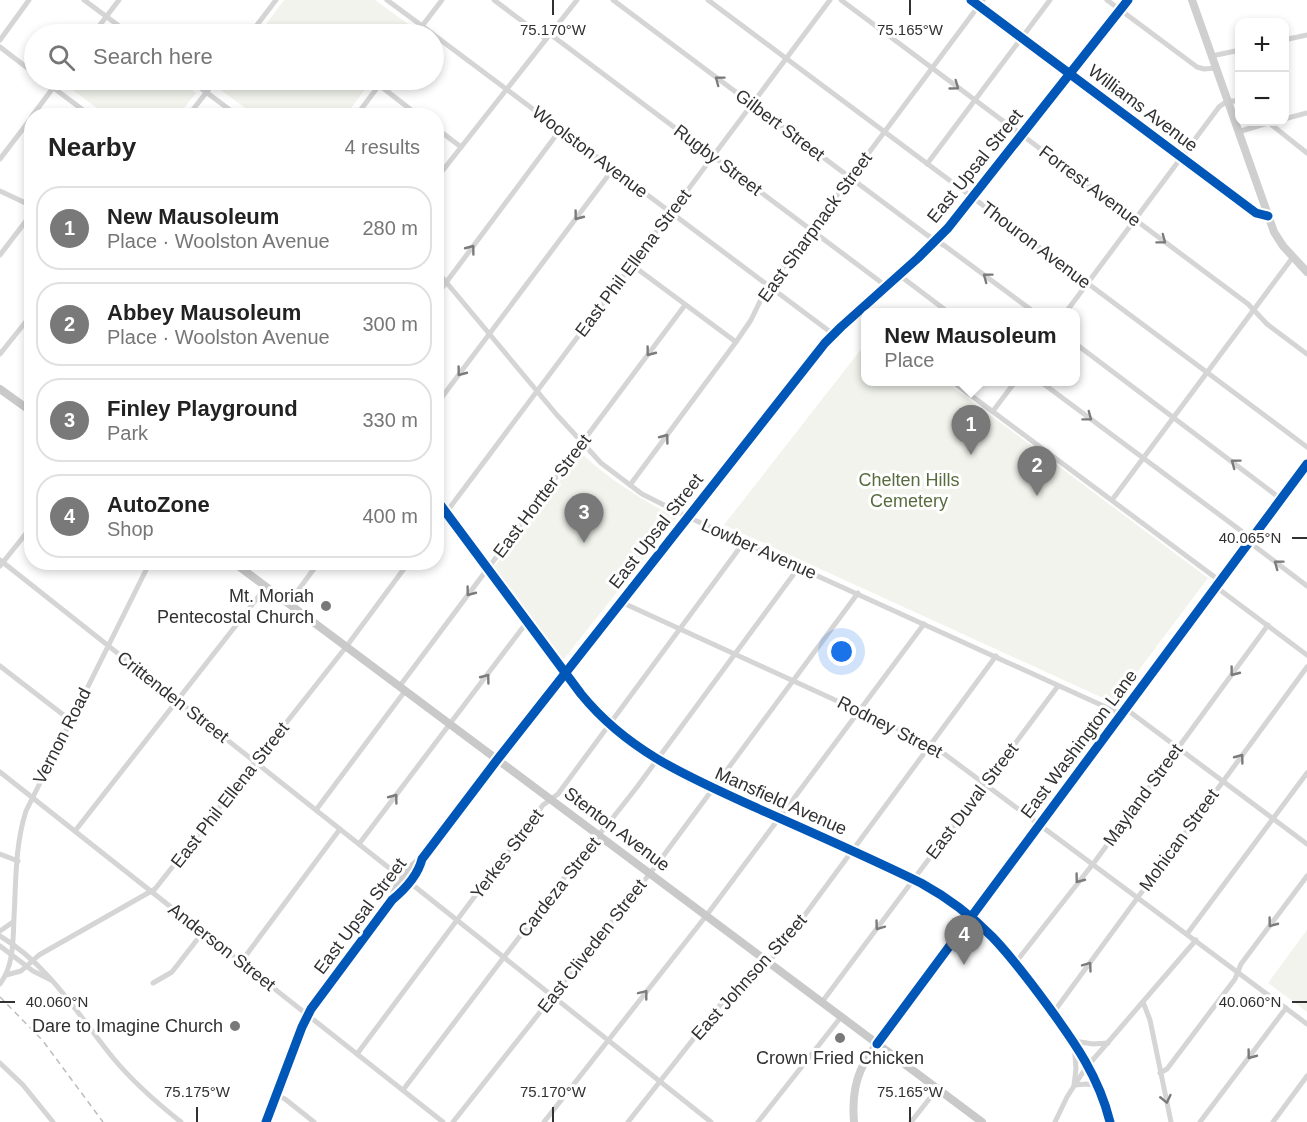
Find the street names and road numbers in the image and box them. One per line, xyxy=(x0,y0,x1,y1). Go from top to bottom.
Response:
street label: Williams Avenue xyxy=(1084,60,1202,156)
street label: Gilbert Street xyxy=(732,85,828,165)
street label: Woolston Avenue xyxy=(528,102,652,202)
street label: East Upsal Street xyxy=(923,105,1027,227)
street label: Rugby Street xyxy=(670,120,766,200)
street label: Forrest Avenue xyxy=(1035,141,1145,231)
street label: East Sharpnack Street xyxy=(754,148,876,306)
street label: East Phil Ellena Street xyxy=(571,185,695,341)
street label: Thouron Avenue xyxy=(977,197,1095,293)
street label: East Hortter Street xyxy=(489,430,595,562)
street label: East Upsal Street xyxy=(605,470,707,592)
street label: Lowber Avenue xyxy=(698,515,820,583)
street label: Crittenden Street xyxy=(113,647,233,747)
street label: East Washington Lane xyxy=(1017,666,1141,822)
street label: Vernon Road xyxy=(29,685,95,787)
street label: Rodney Street xyxy=(834,692,946,762)
street label: East Phil Ellena Street xyxy=(167,718,293,872)
street label: East Duval Street xyxy=(922,739,1022,863)
street label: Mayland Street xyxy=(1099,740,1187,850)
street label: Mansfield Avenue xyxy=(712,763,850,839)
street label: Stenton Avenue xyxy=(560,783,674,875)
street label: Mohican Street xyxy=(1135,785,1223,895)
street label: Yerkes Street xyxy=(467,805,547,903)
street label: Cardeza Street xyxy=(514,833,604,941)
street label: East Upsal Street xyxy=(310,854,410,978)
street label: East Cliveden Street xyxy=(534,875,650,1017)
street label: Anderson Street xyxy=(165,899,279,995)
street label: East Johnson Street xyxy=(687,910,811,1044)

